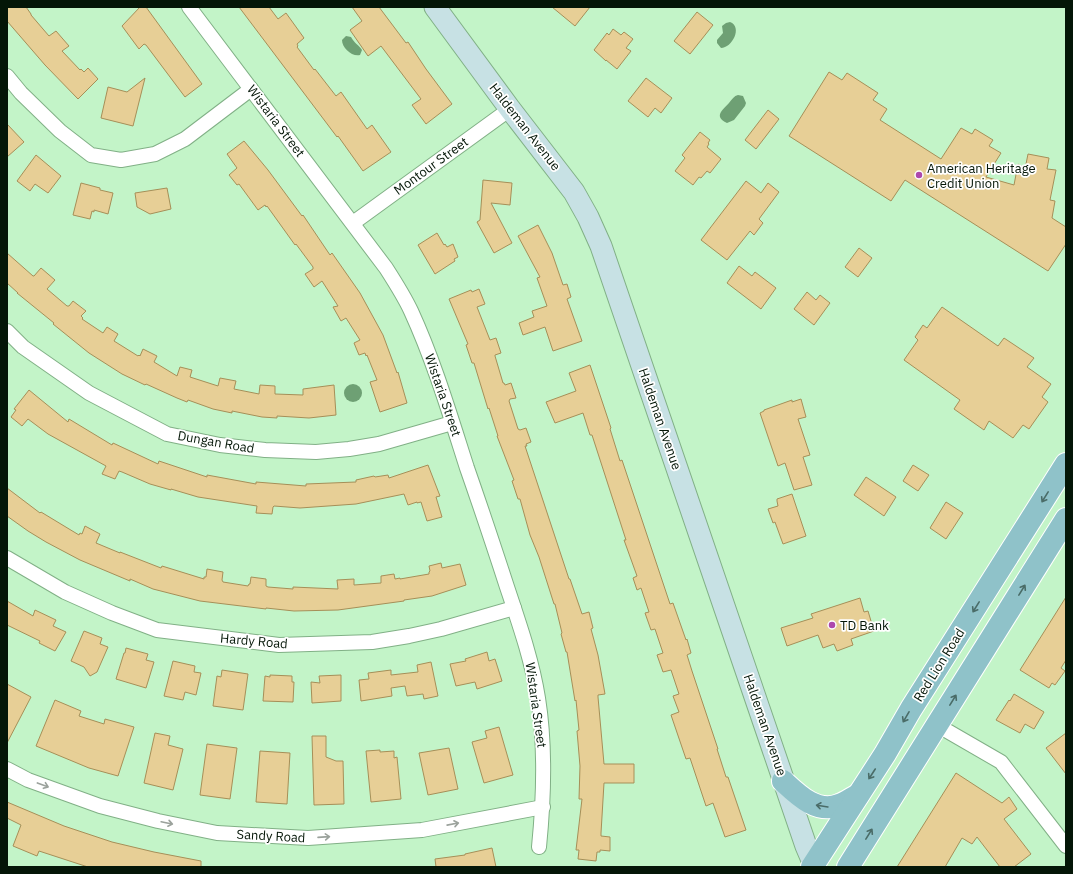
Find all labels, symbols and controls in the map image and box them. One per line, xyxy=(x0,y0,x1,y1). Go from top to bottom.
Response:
street label: Haldeman Avenue xyxy=(486,80,564,174)
street label: Wistaria Street xyxy=(243,81,309,161)
street label: Montour Street xyxy=(390,133,472,199)
place label: American Heritage Credit Union xyxy=(927,160,1036,192)
marker: American Heritage Credit Union xyxy=(914,170,924,180)
street label: Wistaria Street xyxy=(421,351,465,439)
street label: Haldeman Avenue xyxy=(635,366,685,472)
street label: Dungan Road xyxy=(176,427,256,457)
one-way arrow xyxy=(1041,491,1049,503)
one-way arrow xyxy=(1018,585,1026,596)
one-way arrow xyxy=(971,601,979,613)
place label: TD Bank xyxy=(840,617,889,634)
marker: TD Bank xyxy=(827,620,837,630)
street label: Red Lion Road xyxy=(910,625,968,705)
street label: Hardy Road xyxy=(219,630,289,652)
street label: Wistaria Street xyxy=(522,661,550,749)
street label: Haldeman Avenue xyxy=(740,672,790,778)
one-way arrow xyxy=(949,695,957,706)
one-way arrow xyxy=(902,711,910,723)
one-way arrow xyxy=(867,768,875,780)
one-way arrow xyxy=(36,782,49,789)
one-way arrow xyxy=(816,801,829,809)
one-way arrow xyxy=(160,819,173,827)
one-way arrow xyxy=(446,820,459,828)
street label: Sandy Road xyxy=(236,826,306,846)
one-way arrow xyxy=(865,828,873,840)
one-way arrow xyxy=(317,834,330,841)

